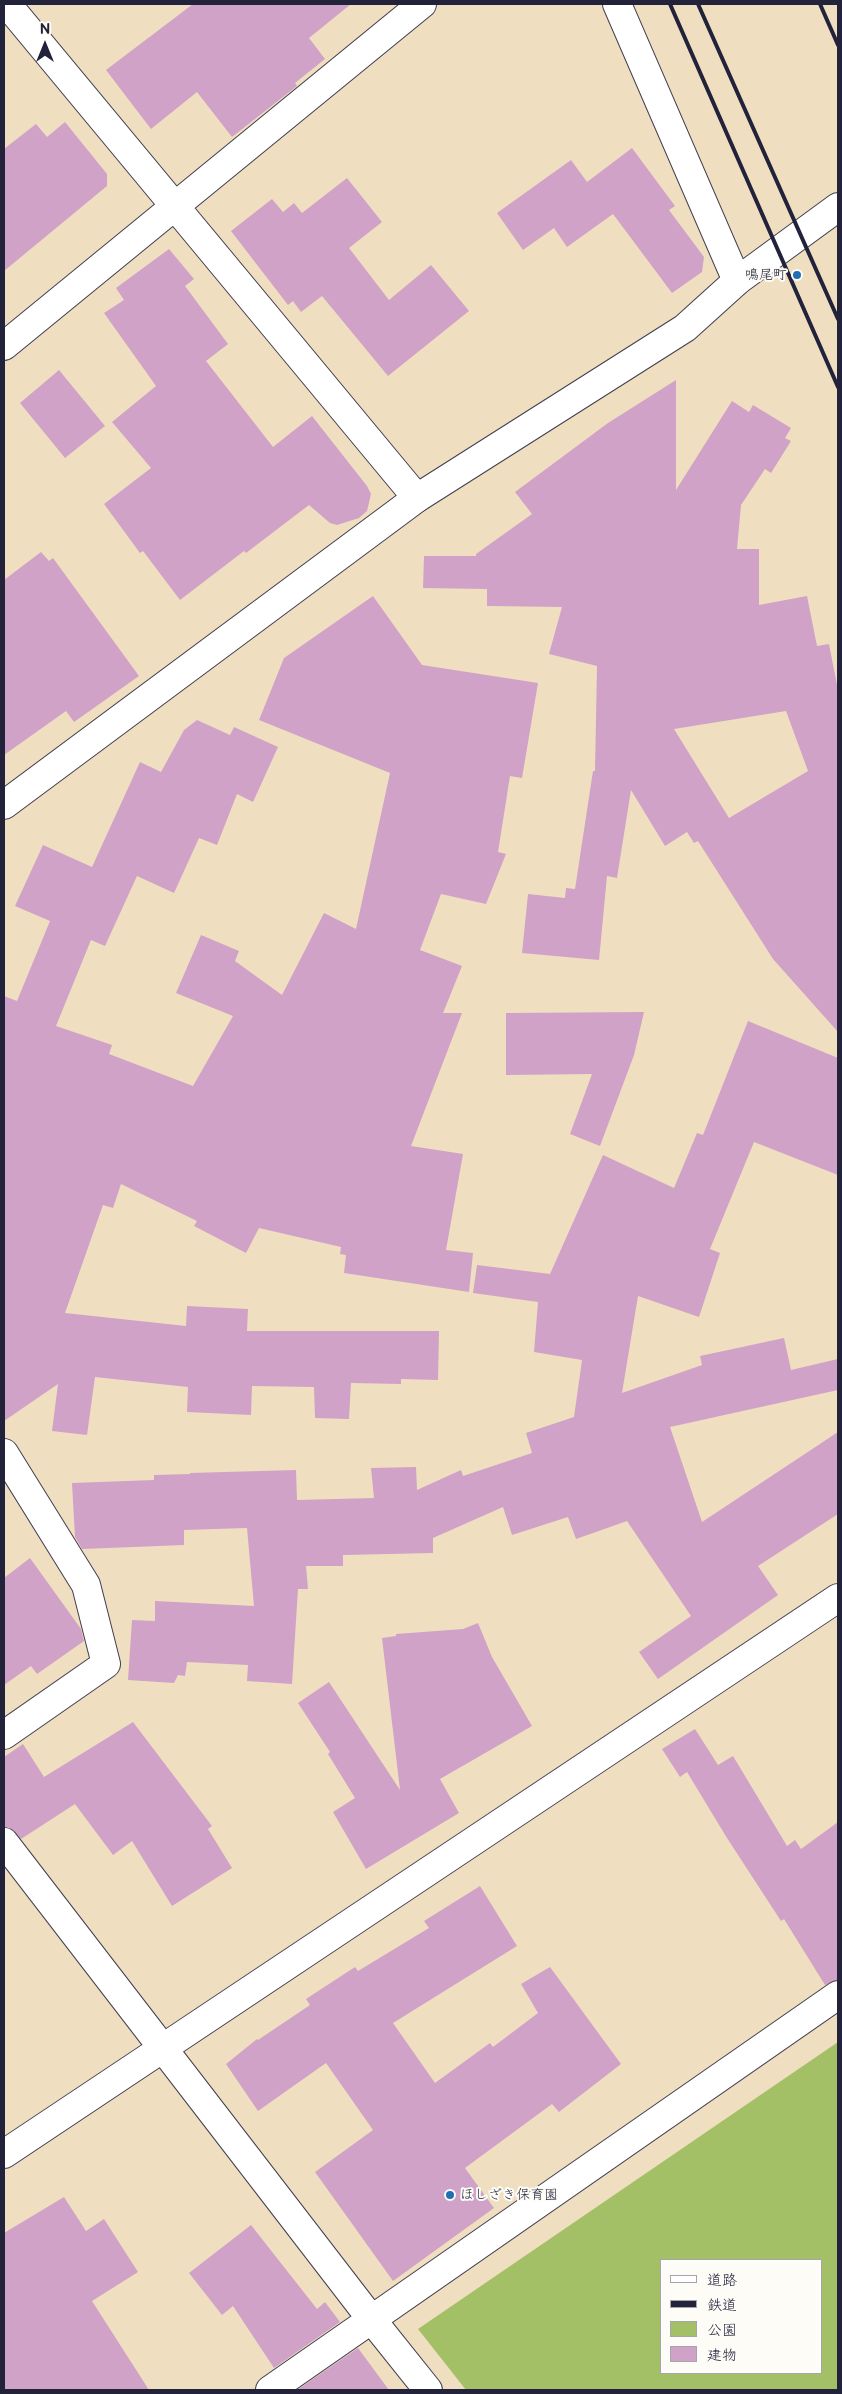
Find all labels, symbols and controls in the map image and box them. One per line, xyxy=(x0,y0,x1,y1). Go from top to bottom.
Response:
north arrow xyxy=(20,20,70,70)
text: N xyxy=(40,21,50,38)
place label: 鳴尾町 xyxy=(745,267,787,283)
marker: 鳴尾町 xyxy=(791,269,803,281)
place label: ほしざき保育園 xyxy=(460,2187,558,2203)
marker: ほしざき保育園 xyxy=(444,2189,456,2201)
legend xyxy=(660,2259,822,2374)
text: 道路 xyxy=(707,2271,737,2290)
text: 鉄道 xyxy=(707,2296,737,2315)
text: 公園 xyxy=(707,2321,737,2340)
text: 建物 xyxy=(707,2346,737,2365)

